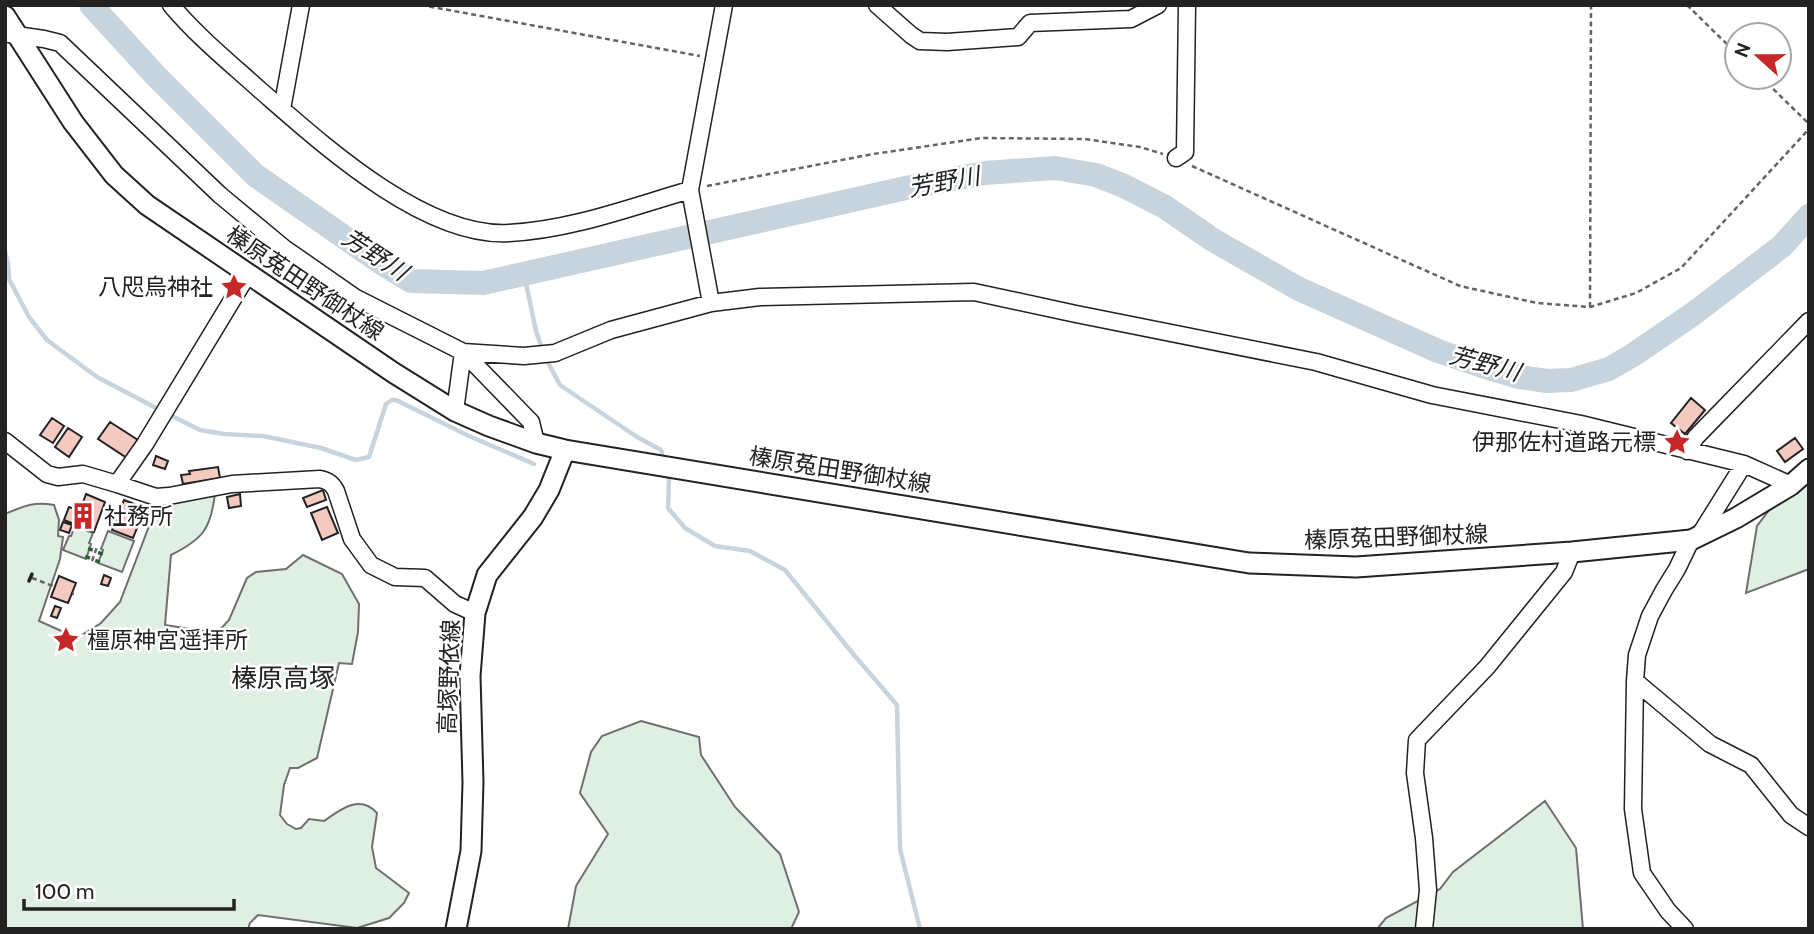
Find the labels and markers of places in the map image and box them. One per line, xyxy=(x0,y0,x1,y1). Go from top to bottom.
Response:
place icon: 八咫烏神社 xyxy=(219,272,249,302)
place label: 八咫烏神社 xyxy=(98,273,213,301)
place icon: 伊那佐村道路元標 xyxy=(1662,427,1692,457)
place label: 伊那佐村道路元標 xyxy=(1472,428,1656,456)
building icon: 社務所 xyxy=(68,501,98,531)
place label: 社務所 xyxy=(104,502,173,530)
place icon: 橿原神宮遥拝所 xyxy=(51,625,81,655)
place label: 橿原神宮遥拝所 xyxy=(87,626,248,654)

